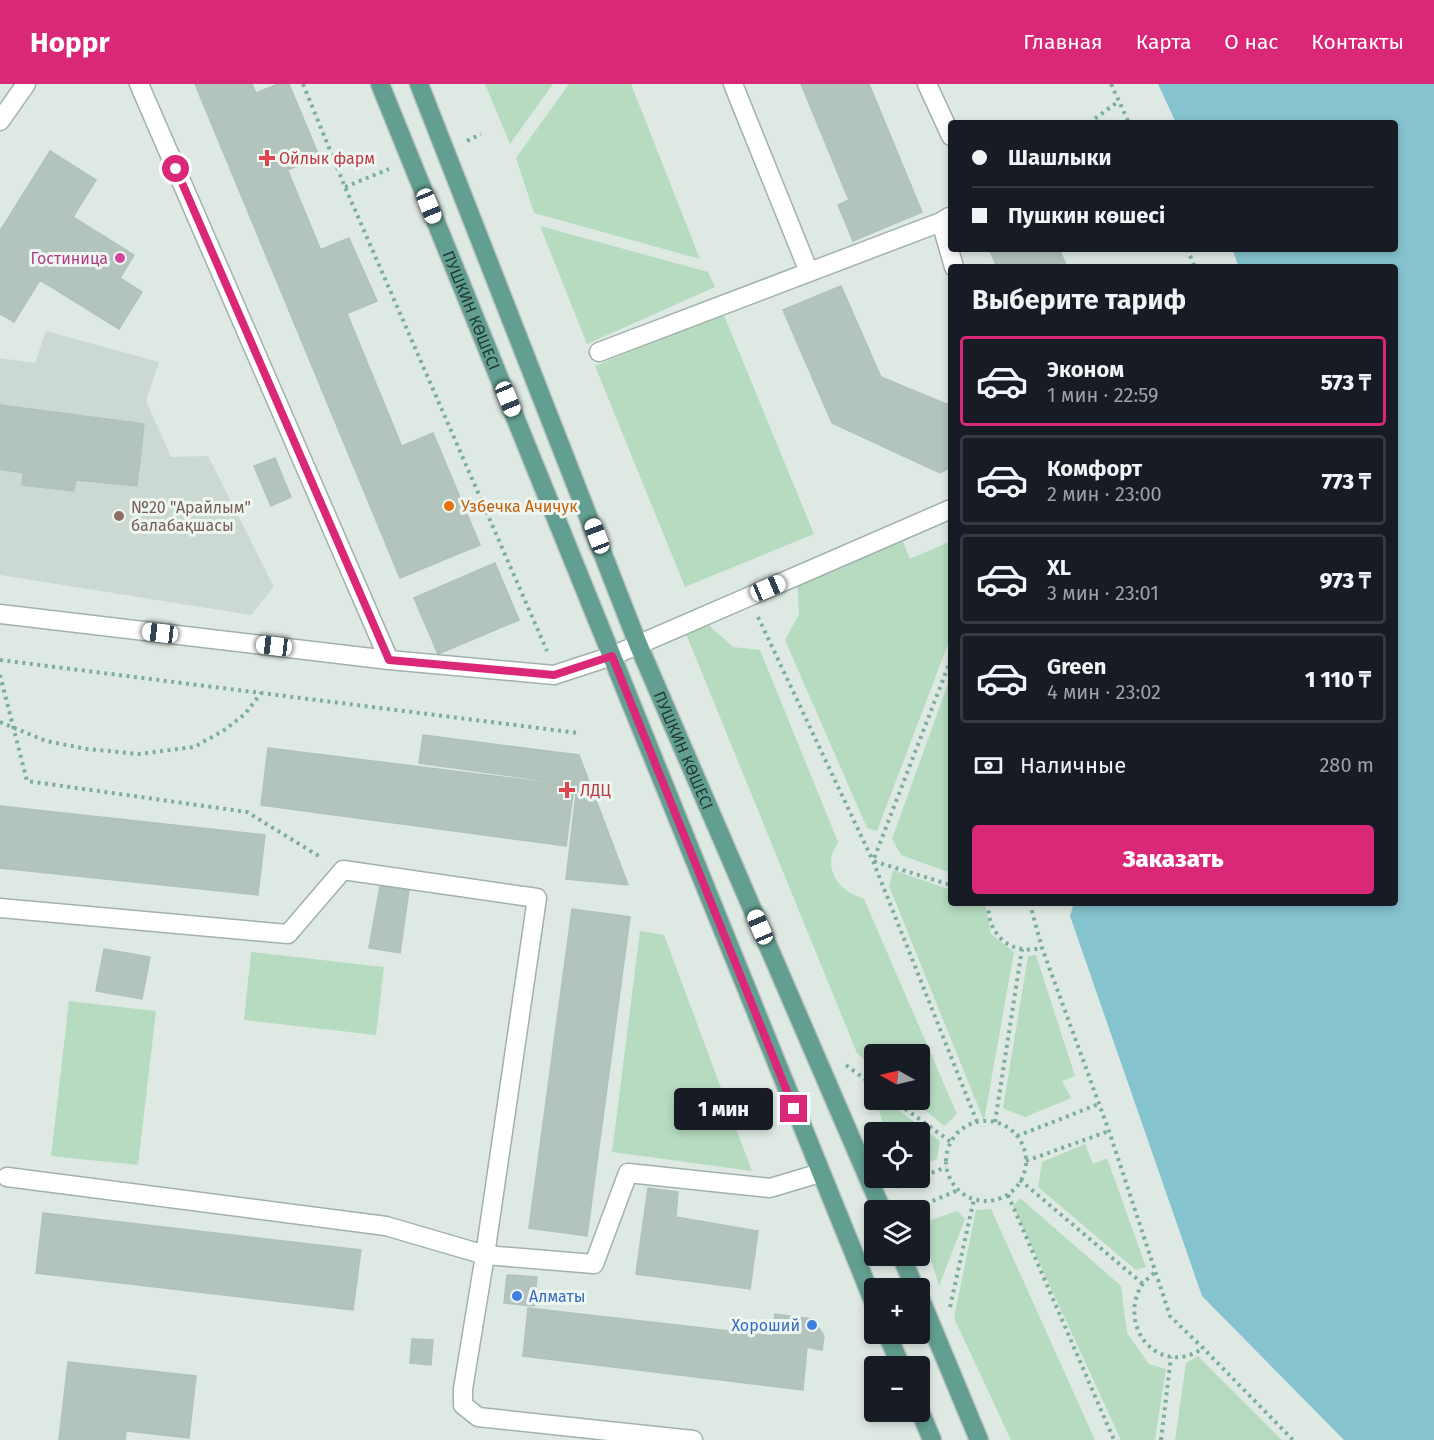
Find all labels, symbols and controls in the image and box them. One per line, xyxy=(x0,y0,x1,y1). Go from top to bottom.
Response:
text: Hoppr xyxy=(30,26,110,59)
text: Главная xyxy=(1023,29,1103,55)
text: Карта xyxy=(1136,29,1191,55)
text: О нас xyxy=(1224,29,1278,55)
text: Контакты xyxy=(1311,29,1404,55)
text: Шашлыки xyxy=(1008,144,1112,171)
place label: Ойлык фарм xyxy=(279,149,375,168)
marker: Ойлык фарм xyxy=(260,151,274,165)
route start xyxy=(162,155,189,182)
car xyxy=(414,186,444,226)
text: Пушкин көшесі xyxy=(1008,202,1165,229)
street label: ПУШКИН КӨШЕСІ xyxy=(439,248,504,373)
place label: Гостиница xyxy=(31,249,108,268)
marker: Гостиница xyxy=(113,251,127,265)
text: Выберите тариф xyxy=(972,284,1186,316)
icon: car xyxy=(975,354,1029,408)
text: Эконом xyxy=(1047,356,1124,383)
text: 573 ₸ xyxy=(1321,369,1371,396)
car xyxy=(493,379,523,419)
text: 1 мин · 22:59 xyxy=(1047,383,1159,407)
icon: car xyxy=(975,453,1029,507)
text: Комфорт xyxy=(1047,455,1142,482)
text: 773 ₸ xyxy=(1322,468,1371,495)
text: 2 мин · 23:00 xyxy=(1047,482,1162,506)
place label: Узбечка Ачичук xyxy=(461,497,578,516)
place label: №20 "Арайлым" балабақшасы xyxy=(131,498,251,535)
marker: Узбечка Ачичук xyxy=(442,499,456,513)
marker: №20 "Арайлым" балабақшасы xyxy=(112,509,126,523)
car xyxy=(582,516,612,556)
icon: car xyxy=(975,552,1029,606)
text: XL xyxy=(1047,554,1071,581)
text: 973 ₸ xyxy=(1320,567,1371,594)
car xyxy=(748,573,788,603)
text: 3 мин · 23:01 xyxy=(1047,581,1159,605)
car xyxy=(141,622,179,644)
car xyxy=(255,635,293,657)
icon: car xyxy=(975,651,1029,705)
text: Green xyxy=(1047,653,1106,680)
text: 1 110 ₸ xyxy=(1305,666,1371,693)
text: 4 мин · 23:02 xyxy=(1047,680,1161,704)
street label: ПУШКИН КӨШЕСІ xyxy=(650,688,718,812)
icon: cash xyxy=(972,749,1005,782)
text: Наличные xyxy=(1020,752,1126,779)
text: 280 m xyxy=(1319,753,1374,777)
marker: ЛДЦ xyxy=(558,781,576,799)
place label: ЛДЦ xyxy=(580,781,611,800)
button: Заказать xyxy=(972,825,1374,894)
car xyxy=(745,907,775,947)
north arrow xyxy=(864,1044,930,1110)
map controls xyxy=(864,1044,930,1422)
callout: 1 мин xyxy=(674,1088,773,1130)
route end xyxy=(780,1095,807,1122)
text: 1 мин xyxy=(698,1097,749,1121)
button: locate xyxy=(864,1122,930,1188)
button: layers xyxy=(864,1200,930,1266)
button: + xyxy=(864,1278,930,1344)
place label: Алматы xyxy=(529,1287,585,1306)
marker: Алматы xyxy=(510,1289,524,1303)
place label: Хороший xyxy=(731,1316,800,1335)
marker: Хороший xyxy=(805,1318,819,1332)
button: − xyxy=(864,1356,930,1422)

